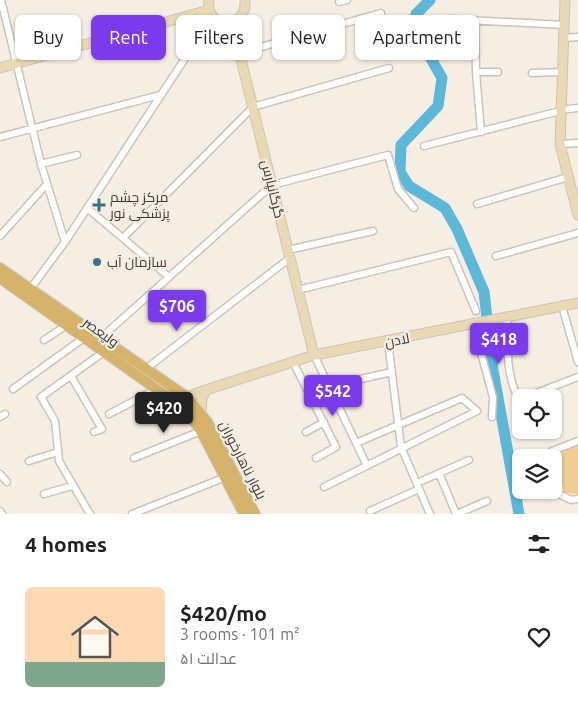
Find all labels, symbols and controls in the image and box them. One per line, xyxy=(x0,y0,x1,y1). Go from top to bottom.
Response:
chip: Buy xyxy=(15,15,81,60)
chip: Rent xyxy=(91,15,166,60)
chip: Filters xyxy=(176,15,262,60)
chip: New xyxy=(272,15,345,60)
chip: Apartment xyxy=(355,15,479,60)
street label: گرگانپارس xyxy=(256,158,288,220)
place label: مرکز چشم پزشکی نور xyxy=(109,189,170,223)
marker: مرکز چشم پزشکی نور xyxy=(92,198,106,212)
place label: سازمان آب xyxy=(107,254,167,270)
marker: سازمان آب xyxy=(91,256,103,268)
pin: $706 xyxy=(147,290,207,332)
text: $706 xyxy=(159,297,195,315)
street label: ولیعصر xyxy=(79,313,122,350)
pin: $418 xyxy=(469,322,529,365)
street label: لادن xyxy=(383,330,411,350)
text: $418 xyxy=(481,330,517,348)
pin: $542 xyxy=(303,374,363,417)
text: $542 xyxy=(315,382,351,400)
map controls xyxy=(512,389,562,499)
button: locate xyxy=(512,389,562,439)
pin: $420 xyxy=(134,392,194,434)
text: $420 xyxy=(146,399,182,417)
street label: بلوار ناهارخوران xyxy=(216,418,270,502)
button: layers xyxy=(512,449,562,499)
icon: filters xyxy=(525,530,553,558)
text: 4 homes xyxy=(25,532,107,556)
text: $420/mo xyxy=(180,601,267,625)
icon: home xyxy=(65,607,125,667)
icon: heart xyxy=(525,623,553,651)
text: 3 rooms · 101 m² xyxy=(180,625,300,643)
text: عدالت ۵۱ xyxy=(180,649,237,667)

